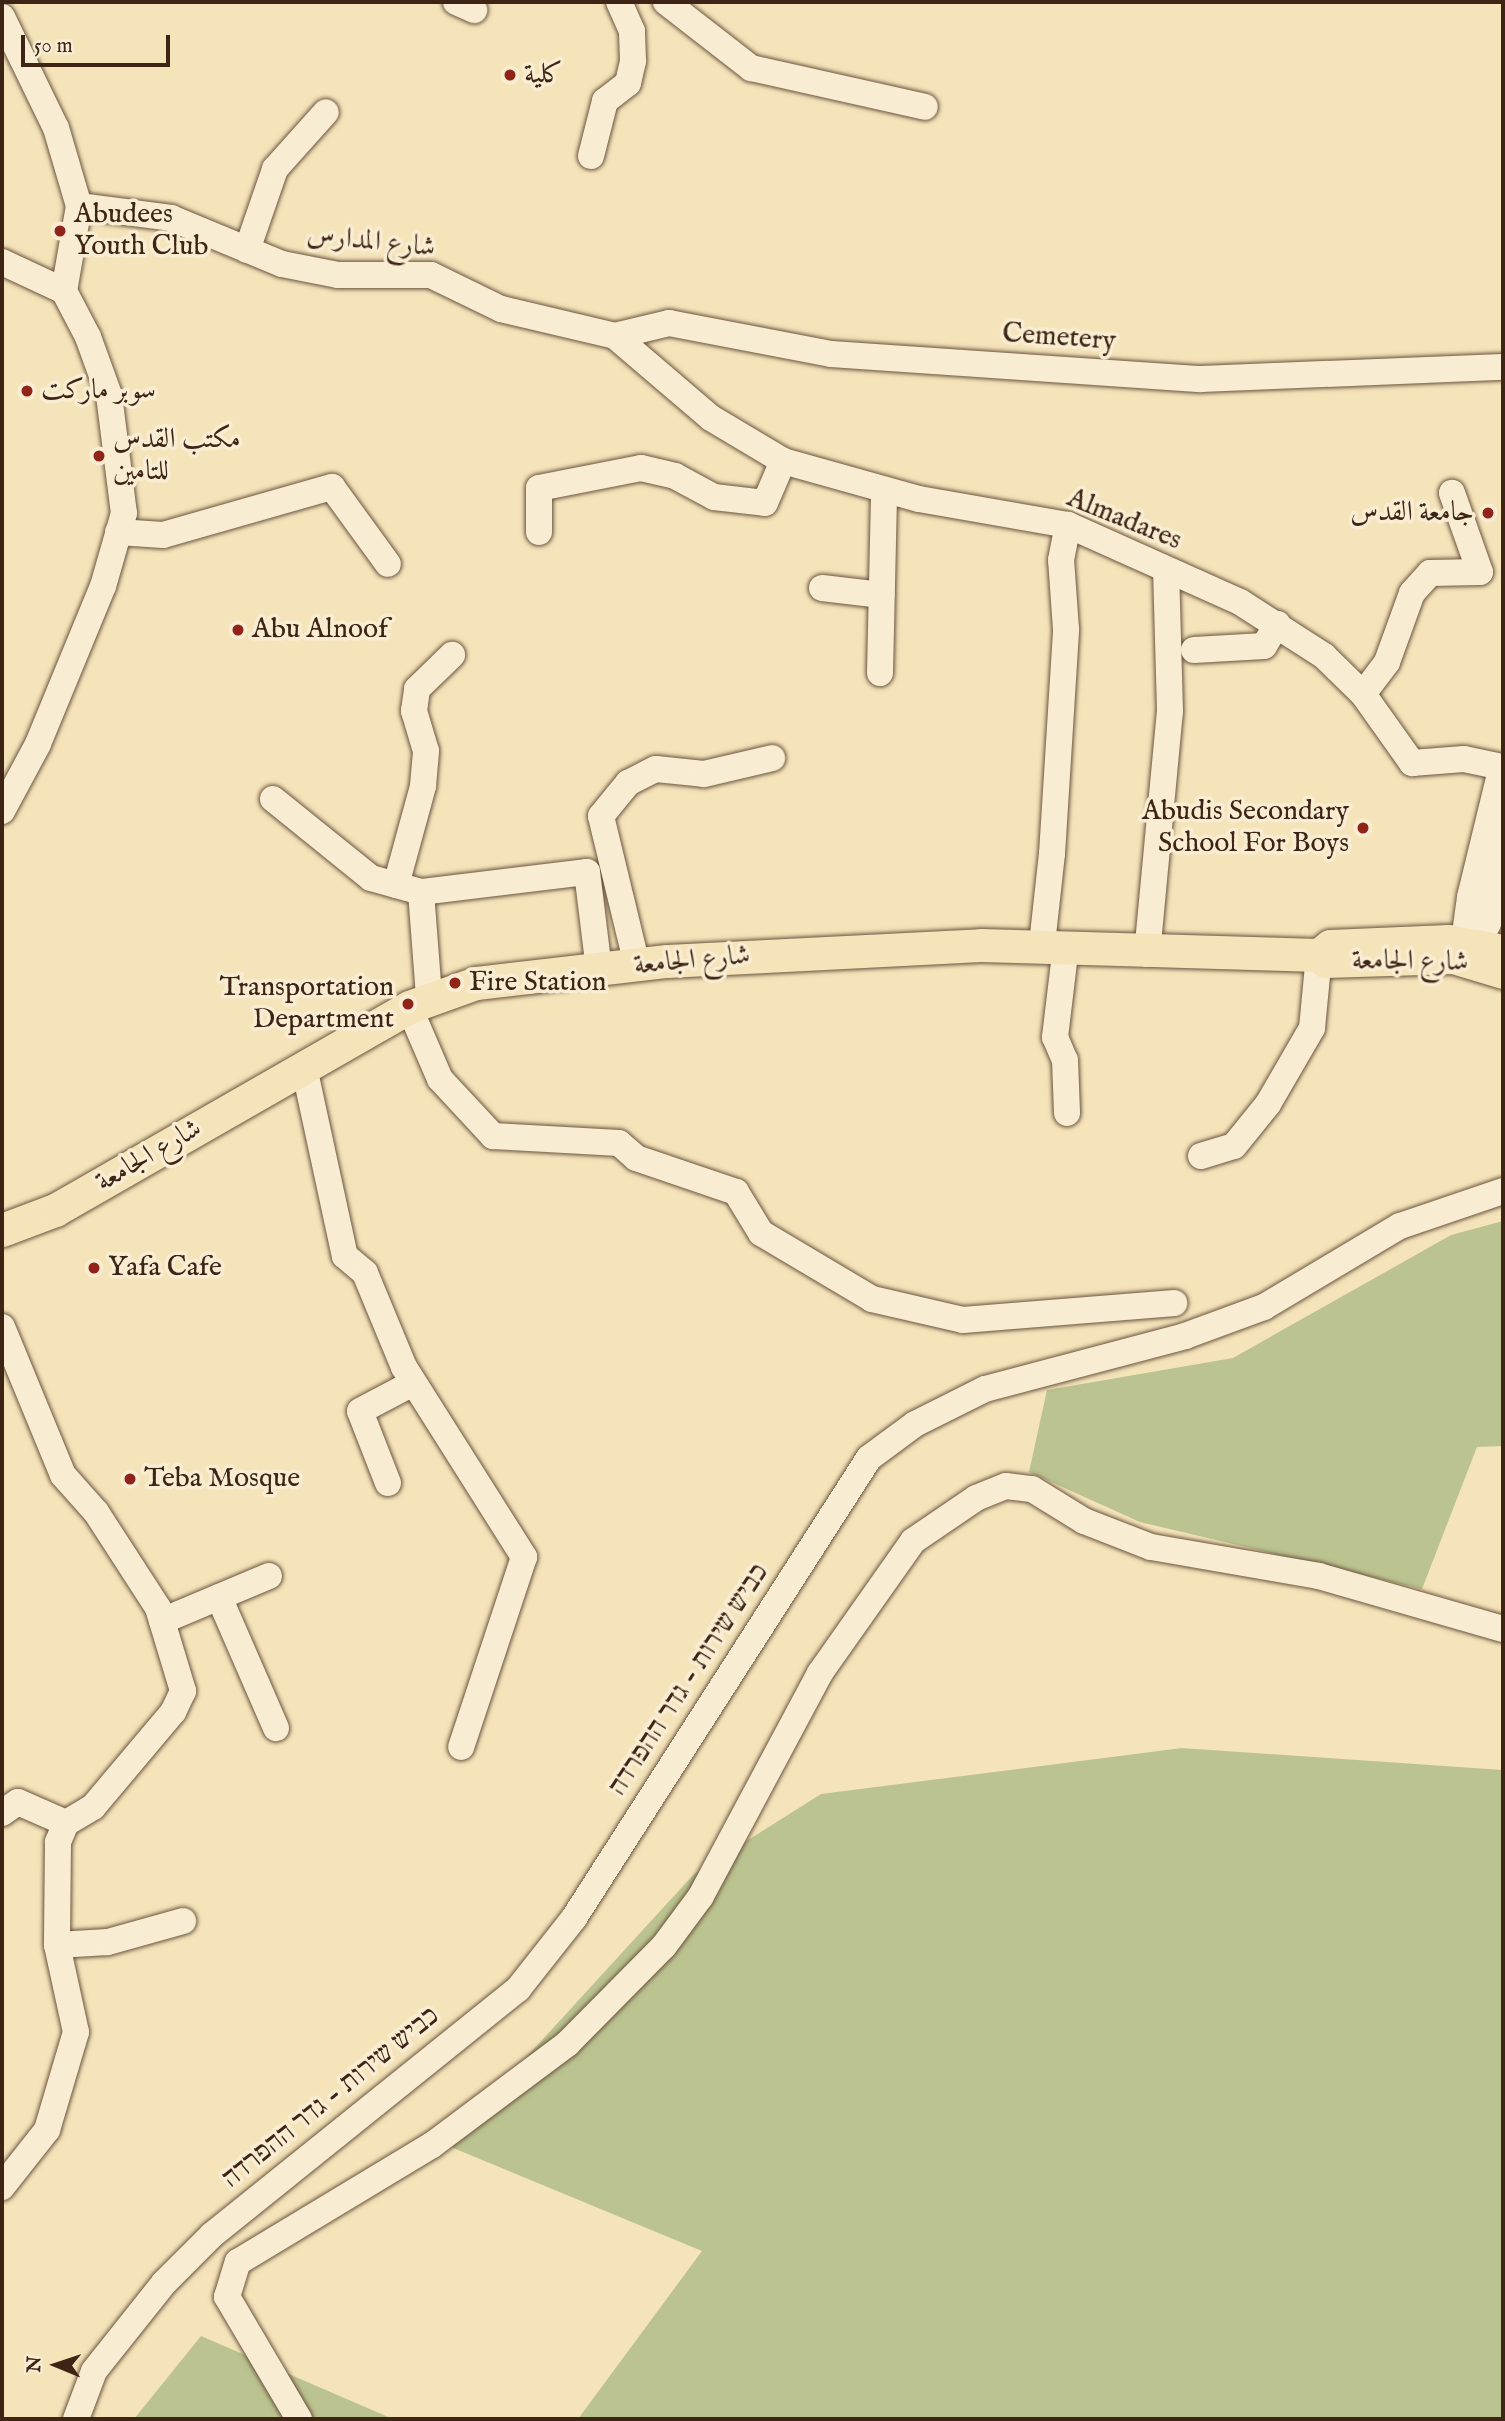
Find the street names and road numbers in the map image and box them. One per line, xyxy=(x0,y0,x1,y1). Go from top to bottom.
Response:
street label: شارع المدارس xyxy=(305,219,437,265)
street label: Cemetery xyxy=(1001,317,1117,359)
street label: Almadares xyxy=(1062,482,1186,558)
street label: شارع الجامعة xyxy=(632,939,752,983)
street label: شارع الجامعة xyxy=(1351,944,1469,980)
street label: شارع الجامعة xyxy=(90,1112,208,1200)
street label: כביש שירות - גדר ההפרדה xyxy=(601,1558,777,1802)
street label: כביש שירות - גדר ההפרדה xyxy=(216,2000,446,2196)

